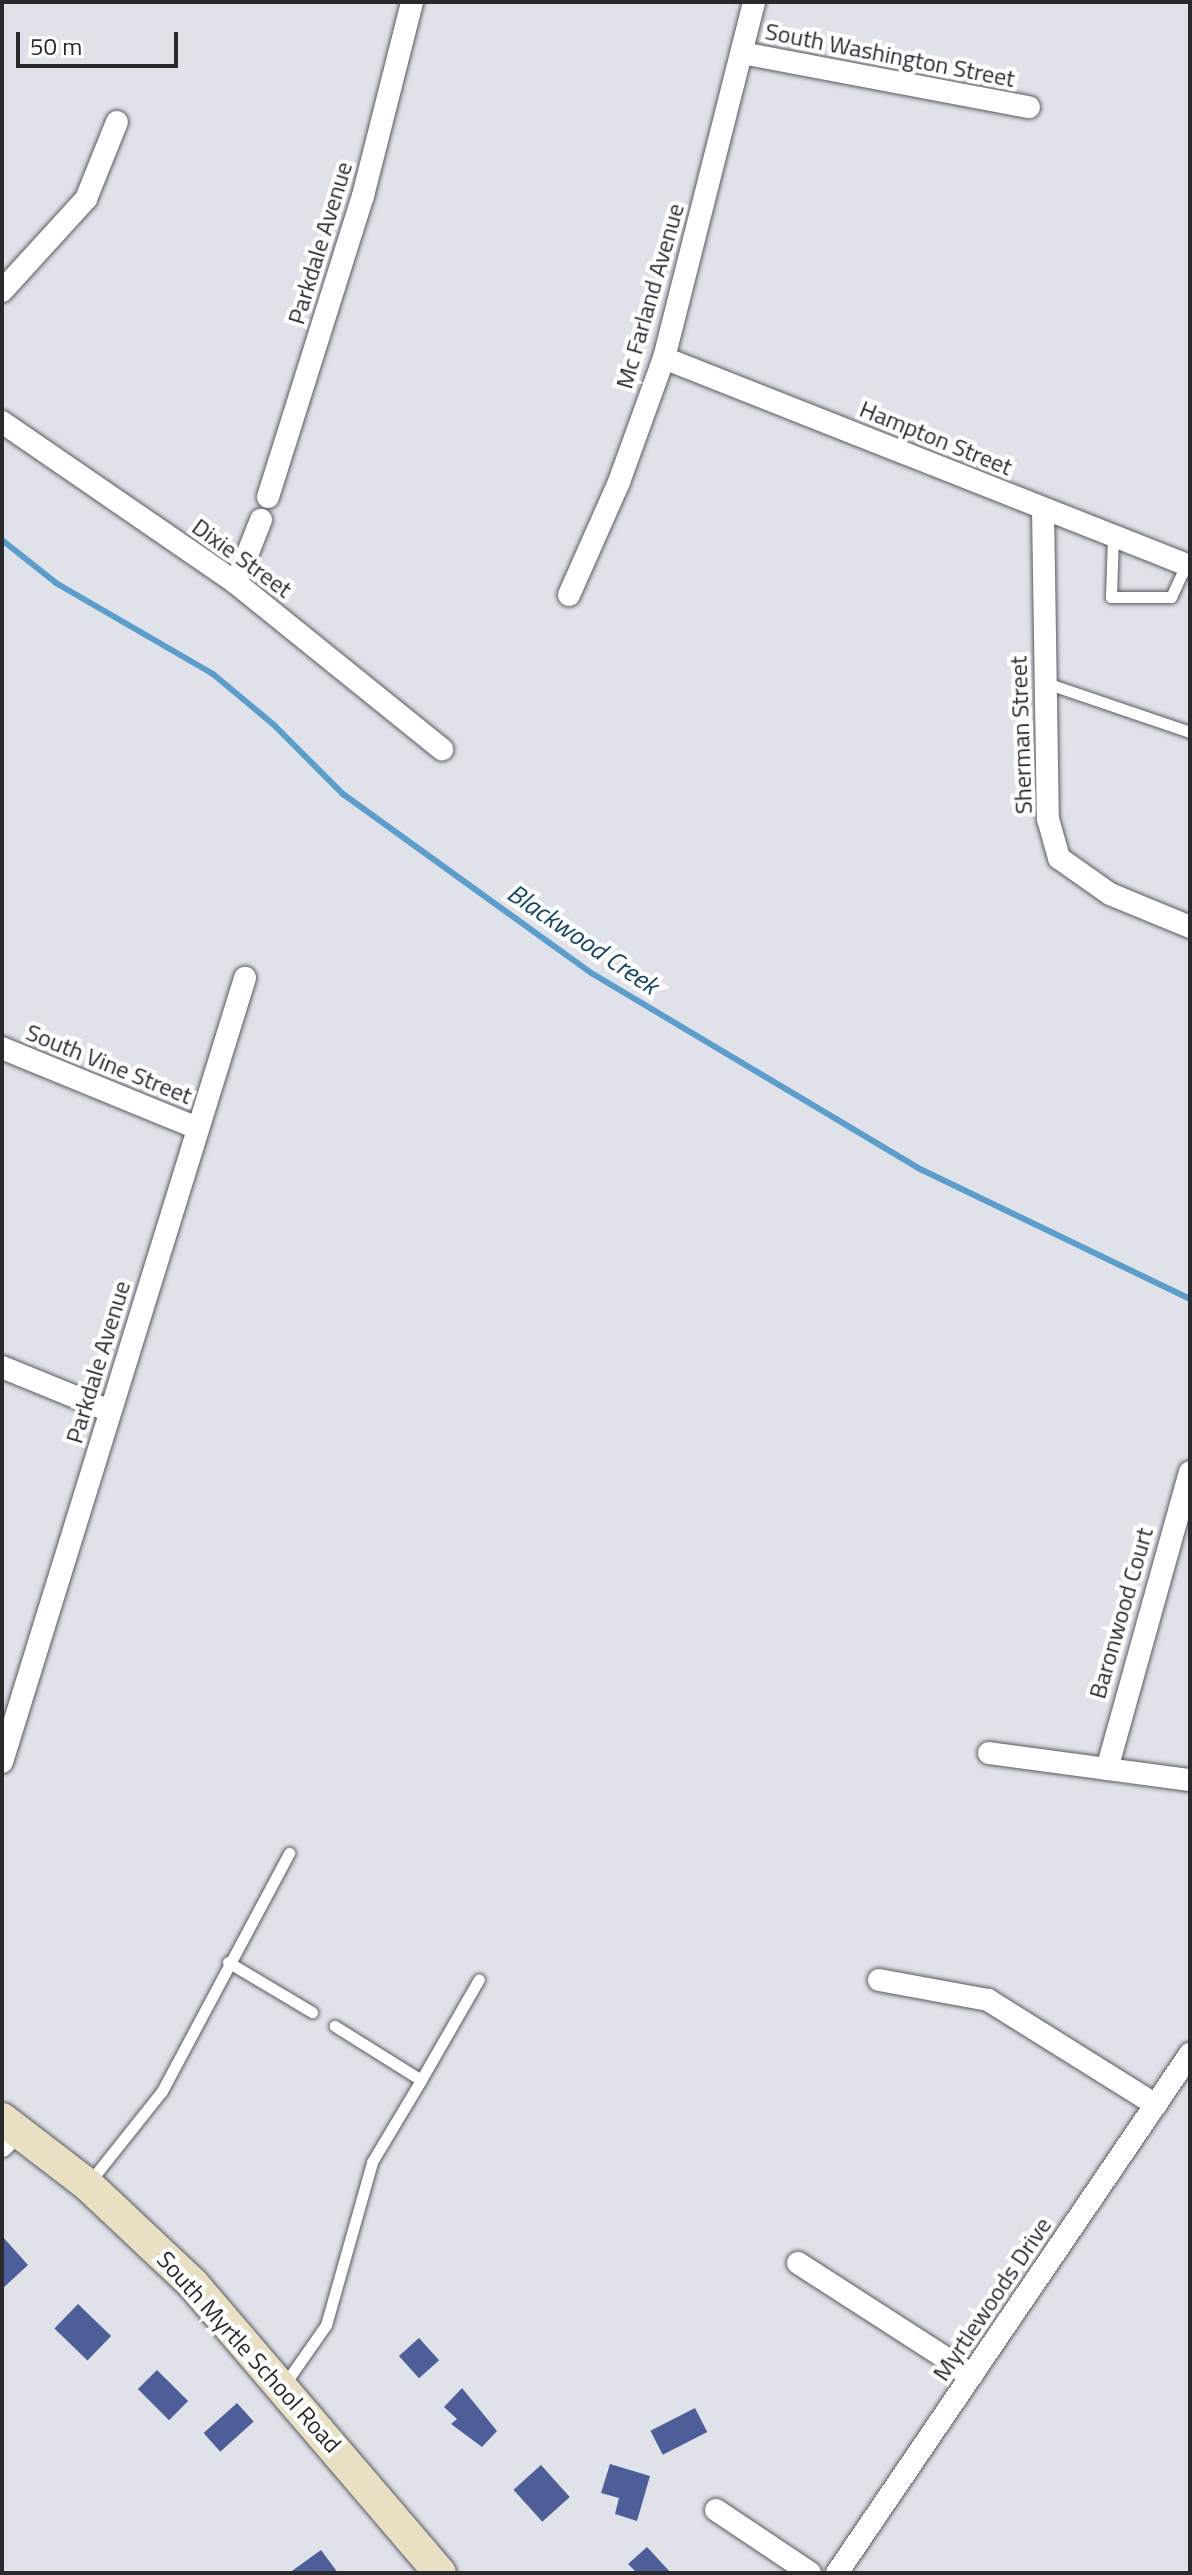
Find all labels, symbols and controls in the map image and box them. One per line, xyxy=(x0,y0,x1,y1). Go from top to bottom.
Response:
scale bar xyxy=(20,16,182,66)
street label: South Washington Street xyxy=(763,17,1017,93)
text: 50 m xyxy=(30,28,82,64)
street label: Parkdale Avenue xyxy=(282,158,358,328)
street label: Mc Farland Avenue xyxy=(610,200,690,392)
street label: Hampton Street xyxy=(856,394,1016,482)
street label: Dixie Street xyxy=(187,512,297,604)
street label: Sherman Street xyxy=(1004,655,1038,815)
water label: Blackwood Creek xyxy=(502,877,664,1001)
street label: South Vine Street xyxy=(22,1018,196,1110)
street label: Parkdale Avenue xyxy=(60,1277,136,1447)
street label: Baronwood Court xyxy=(1083,1524,1159,1702)
street label: Myrtlewoods Drive xyxy=(927,2212,1057,2386)
street label: South Myrtle School Road xyxy=(151,2245,347,2459)

